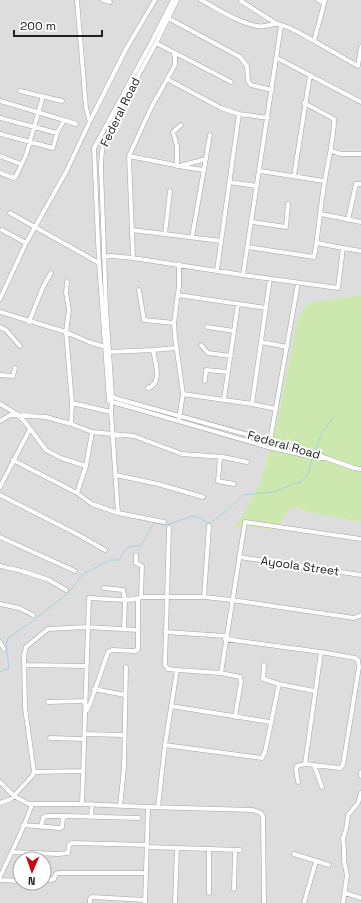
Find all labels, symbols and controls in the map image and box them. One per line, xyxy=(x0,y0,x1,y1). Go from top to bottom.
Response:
scale bar xyxy=(14,12,102,38)
text: 200 m xyxy=(20,18,56,34)
street label: Federal Road xyxy=(96,75,144,149)
street label: Federal Road xyxy=(246,427,322,463)
street label: Ayoola Street xyxy=(260,553,340,579)
north arrow xyxy=(12,851,52,891)
text: N xyxy=(28,874,36,888)

